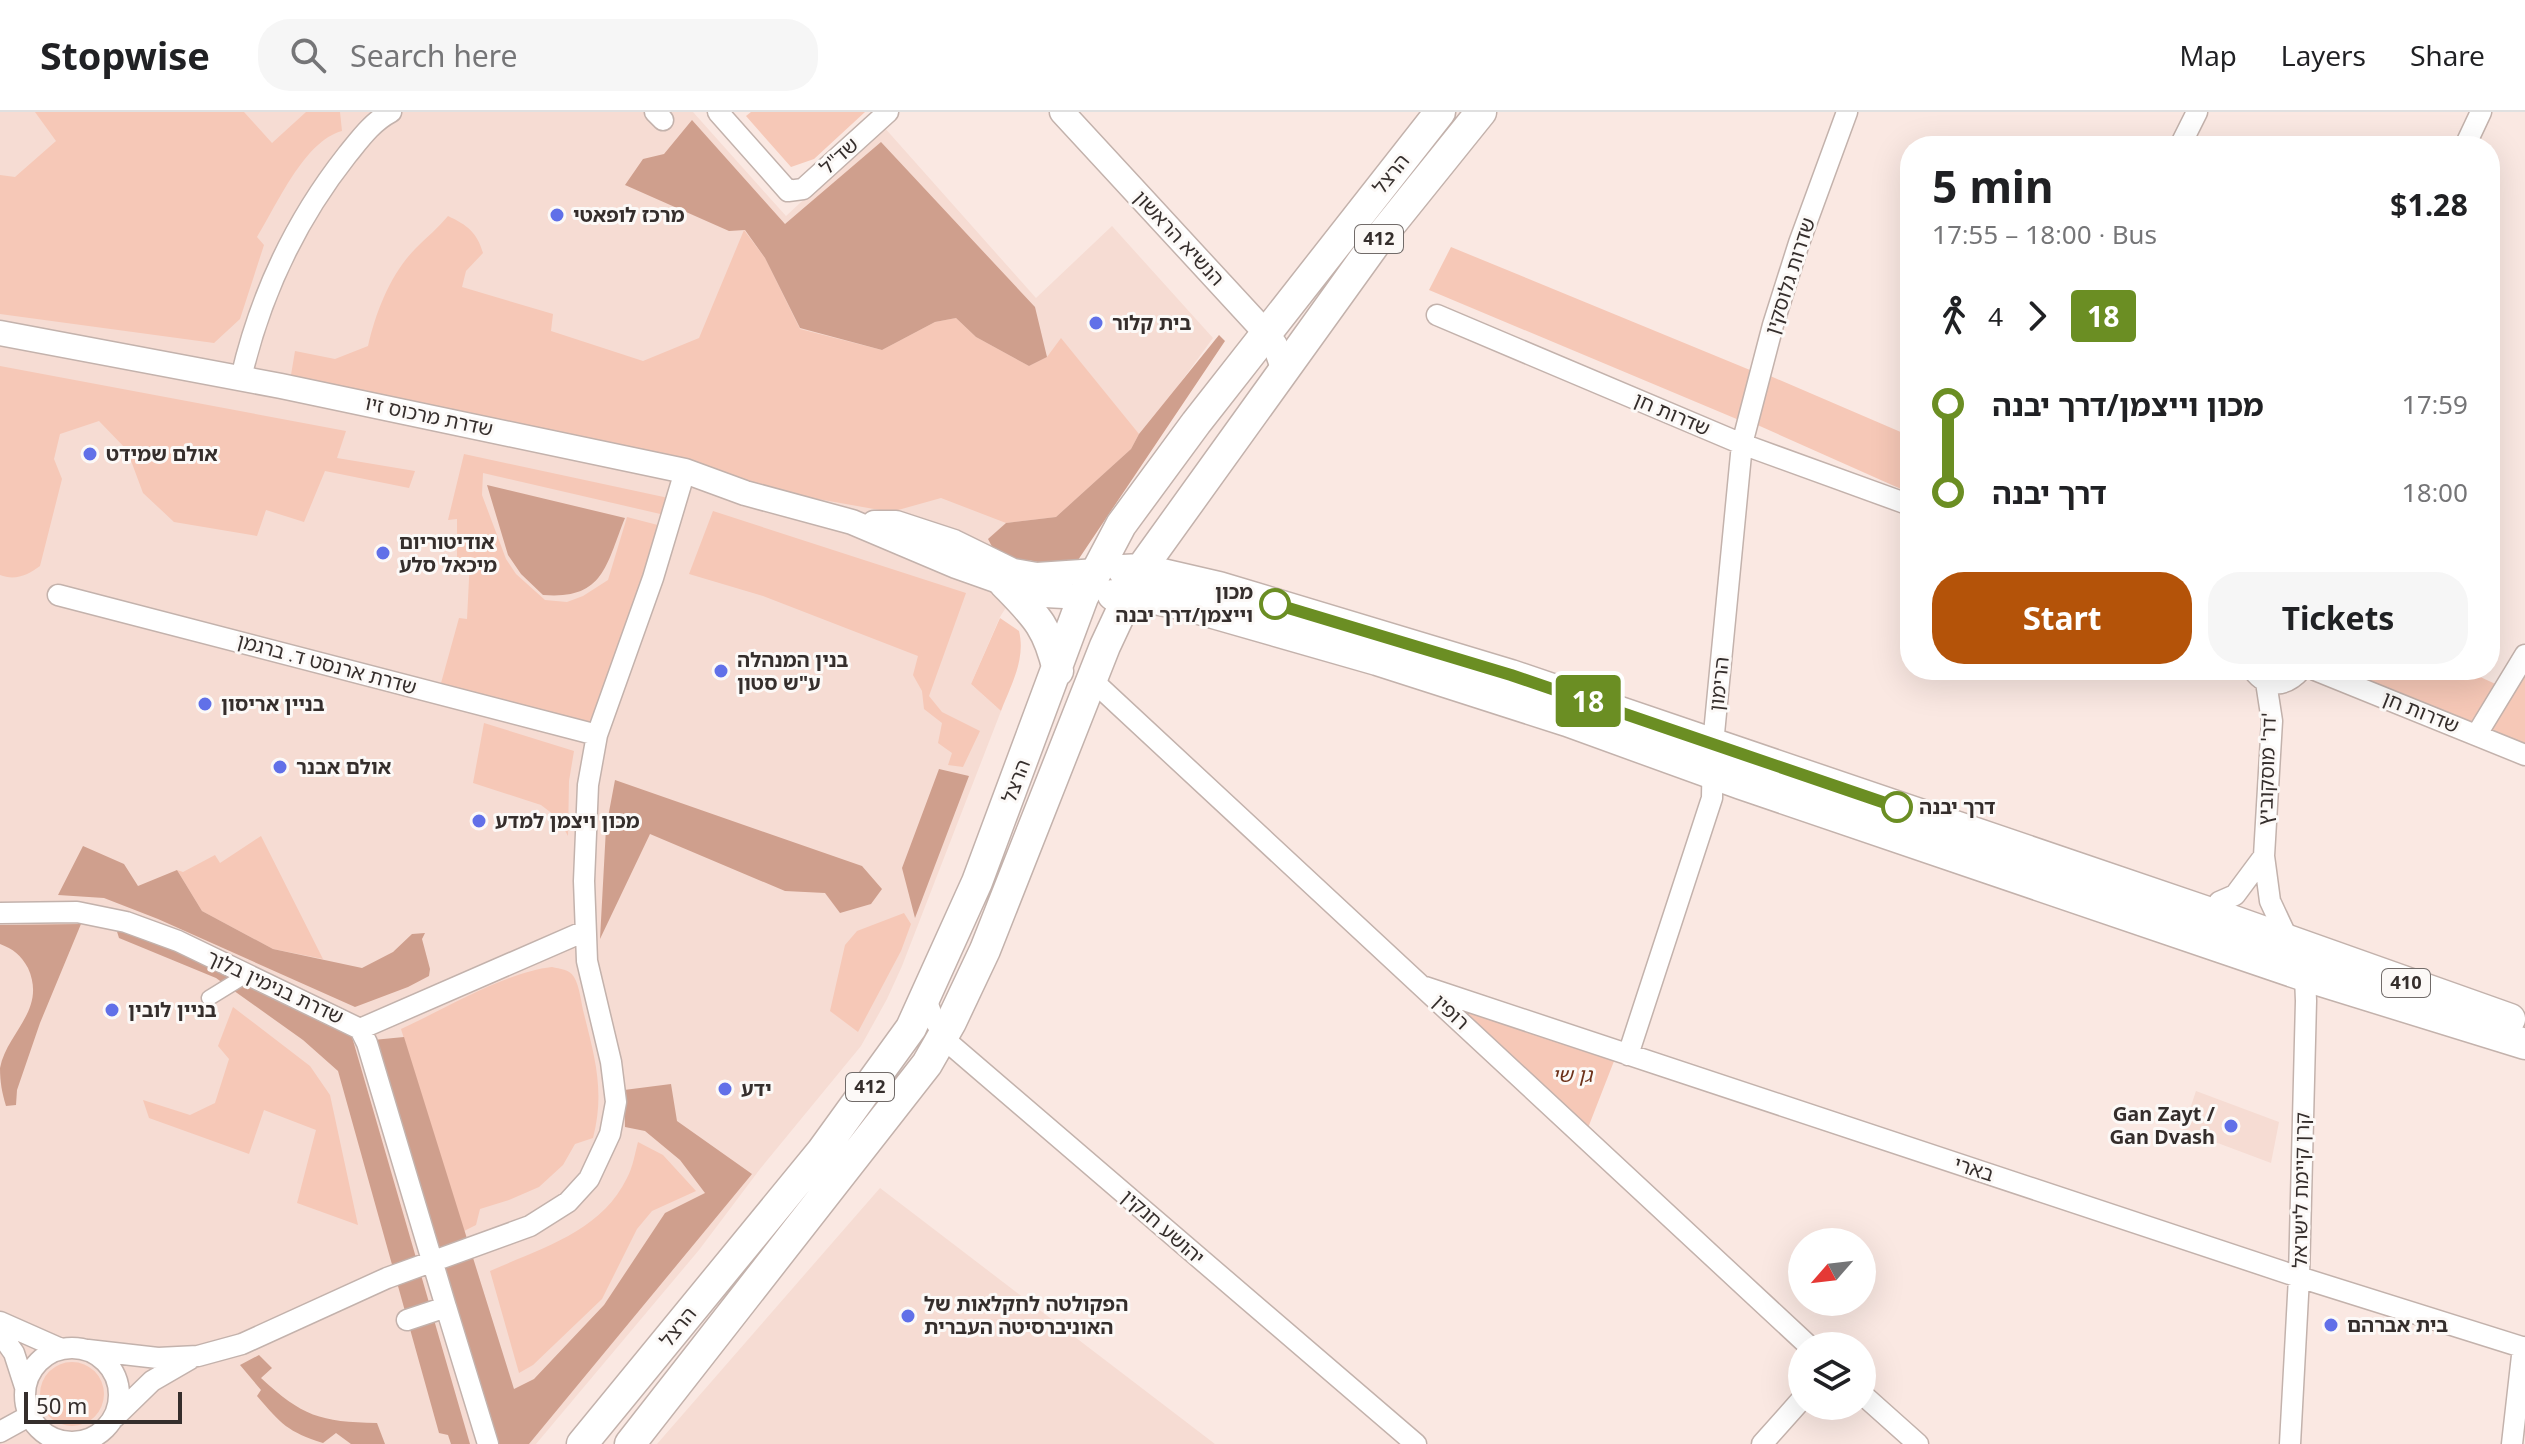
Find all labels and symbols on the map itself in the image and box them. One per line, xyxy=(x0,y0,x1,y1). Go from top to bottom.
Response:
street label: שד"ל xyxy=(813,131,864,180)
street label: הרצל xyxy=(1366,148,1415,199)
street label: הנשיא הראשון xyxy=(1128,184,1231,291)
place label: מרכז לופאטי xyxy=(573,201,685,228)
marker: מרכז לופאטי xyxy=(548,206,566,224)
street label: שדרות גלוסקין xyxy=(1758,214,1821,338)
road number: 412 xyxy=(1355,225,1403,253)
place label: בית קלור xyxy=(1112,309,1191,336)
marker: בית קלור xyxy=(1087,314,1105,332)
street label: שדרות חן xyxy=(1630,385,1714,442)
street label: שדרת מרכוס זיו xyxy=(363,389,496,442)
place label: אולם שמידט xyxy=(106,440,218,467)
marker: אולם שמידט xyxy=(81,445,99,463)
place label: אודיטוריום מיכאל סלע xyxy=(399,528,497,578)
marker: אודיטוריום מיכאל סלע xyxy=(374,544,392,562)
place label: מכון וייצמן/דרך יבנה xyxy=(1115,578,1253,628)
marker: מכון וייצמן/דרך יבנה xyxy=(1260,589,1290,619)
street label: שדרת ארנסט ד. ברגמן xyxy=(234,627,420,700)
place label: בנין המנהלה ע"ש סטון xyxy=(737,646,849,696)
street label: הרימון xyxy=(1702,655,1735,712)
marker: בנין המנהלה ע"ש סטון xyxy=(712,662,730,680)
line badge: 18 xyxy=(1552,675,1624,727)
street label: שדרות חן xyxy=(2379,684,2463,739)
place label: בניין אריסון xyxy=(221,690,325,717)
marker: בניין אריסון xyxy=(196,695,214,713)
street label: דר' מוסקוביץ' xyxy=(2251,712,2282,826)
place label: אולם אבנר xyxy=(296,753,391,780)
street label: הרצל xyxy=(995,755,1036,806)
marker: אולם אבנר xyxy=(271,758,289,776)
marker: דרך יבנה xyxy=(1882,792,1912,822)
place label: דרך יבנה xyxy=(1919,793,1995,820)
place label: מכון ויצמן למדע xyxy=(495,807,639,834)
marker: מכון ויצמן למדע xyxy=(470,812,488,830)
street label: שדרת בנימין בלוך xyxy=(202,943,348,1030)
road number: 410 xyxy=(2382,969,2430,997)
street label: רופין xyxy=(1427,988,1475,1035)
place label: בניין לובין xyxy=(128,996,217,1023)
marker: בניין לובין xyxy=(103,1001,121,1019)
park label: גן שי xyxy=(1552,1061,1593,1088)
road number: 412 xyxy=(846,1073,894,1101)
place label: ידע xyxy=(741,1075,772,1102)
marker: ידע xyxy=(716,1080,734,1098)
place label: Gan Zayt / Gan Dvash xyxy=(2109,1100,2216,1150)
street label: קרן קיימת לישראל xyxy=(2286,1112,2315,1268)
marker: Gan Zayt / Gan Dvash xyxy=(2222,1117,2240,1135)
street label: בארי xyxy=(1951,1149,1998,1188)
street label: יהושע חנקין xyxy=(1116,1183,1211,1270)
north arrow xyxy=(1788,1228,1876,1316)
place label: הפקולטה לחקלאות של האוניברסיטה העברית xyxy=(924,1290,1128,1340)
street label: הרצל xyxy=(653,1301,702,1352)
marker: הפקולטה לחקלאות של האוניברסיטה העברית xyxy=(899,1307,917,1325)
place label: בית אברהם xyxy=(2347,1311,2448,1338)
marker: בית אברהם xyxy=(2322,1316,2340,1334)
scale bar xyxy=(24,1388,182,1424)

